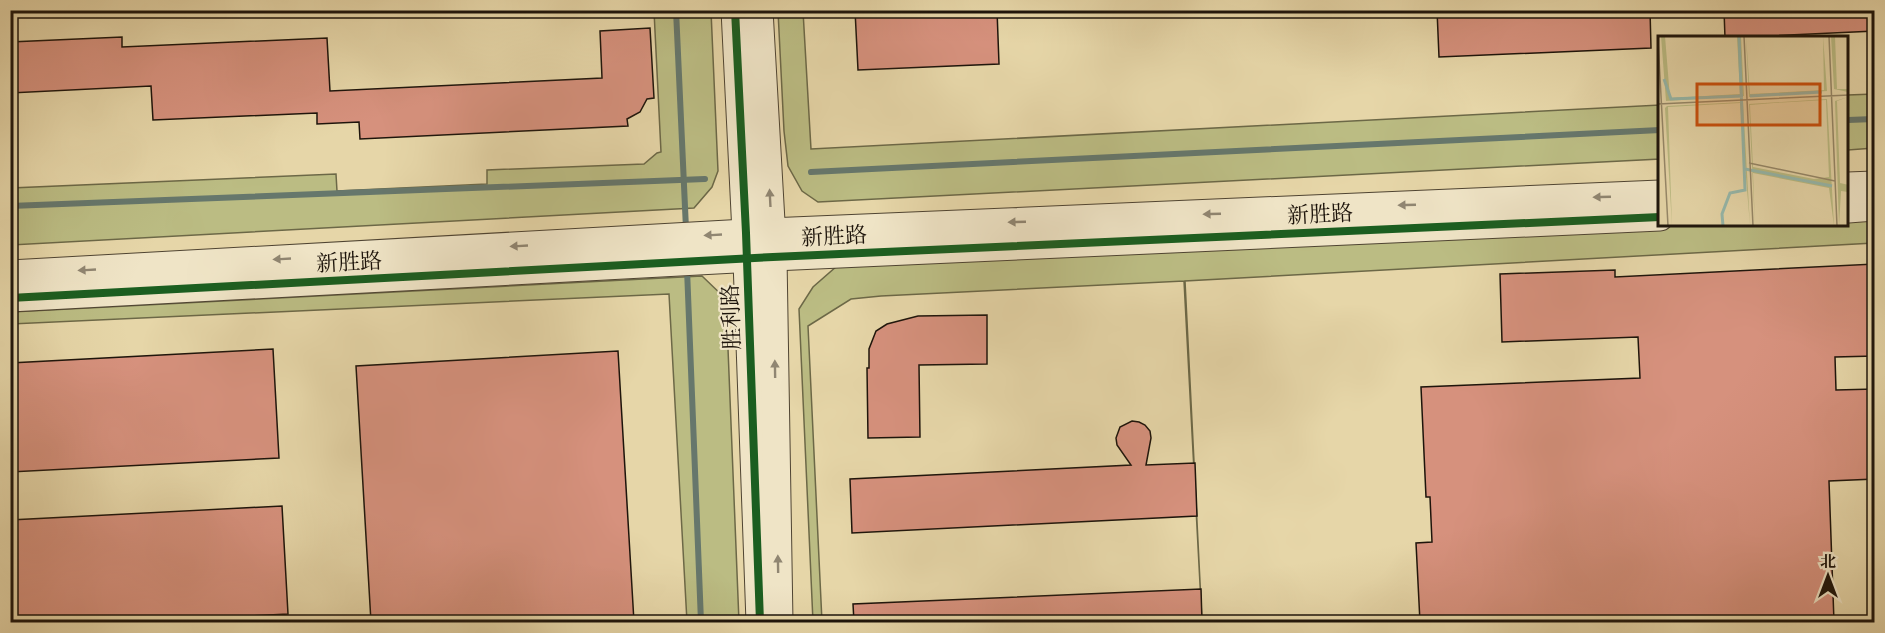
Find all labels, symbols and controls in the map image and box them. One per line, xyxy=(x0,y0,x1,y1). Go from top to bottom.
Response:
inset map xyxy=(1658,36,1849,226)
one-way arrow xyxy=(765,189,774,208)
one-way arrow xyxy=(1592,192,1611,201)
street label: 新胜路 xyxy=(1286,198,1354,230)
one-way arrow xyxy=(1397,201,1416,210)
one-way arrow xyxy=(1202,209,1221,218)
one-way arrow xyxy=(1008,218,1027,227)
street label: 新胜路 xyxy=(800,220,868,252)
one-way arrow xyxy=(704,230,723,239)
one-way arrow xyxy=(509,241,528,250)
street label: 新胜路 xyxy=(315,246,383,278)
one-way arrow xyxy=(272,254,291,263)
one-way arrow xyxy=(78,265,97,274)
street label: 胜利路 xyxy=(715,284,747,350)
one-way arrow xyxy=(770,360,780,379)
north arrow xyxy=(1798,546,1858,606)
text: 北 xyxy=(1820,551,1836,572)
one-way arrow xyxy=(773,555,783,574)

